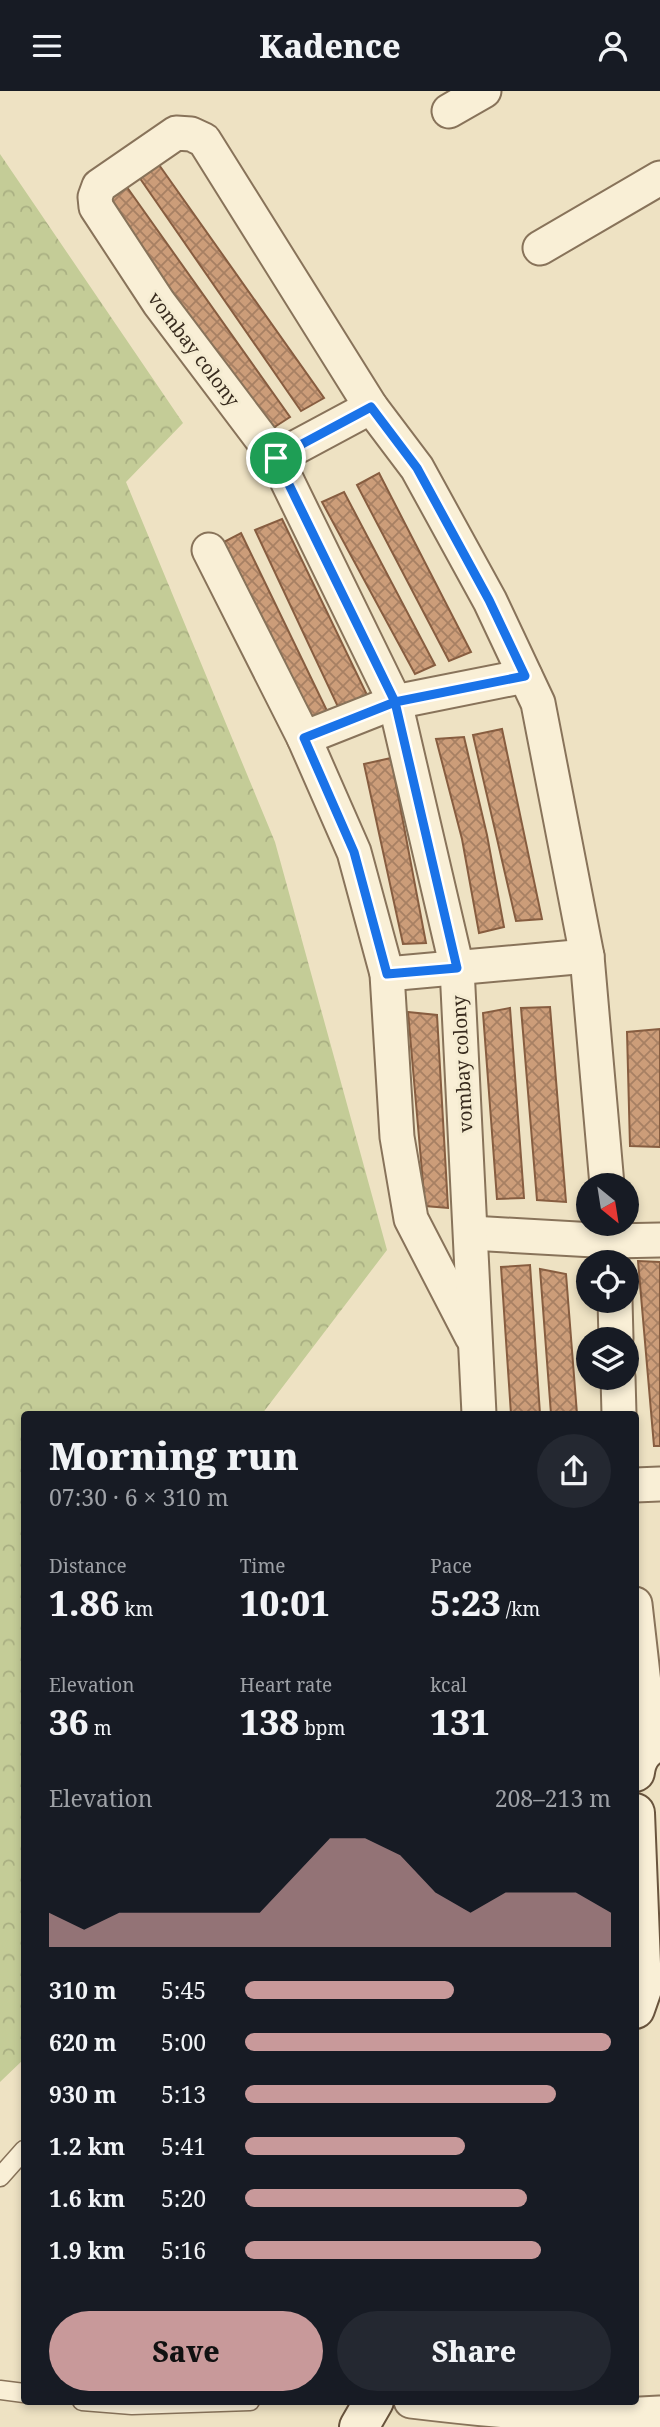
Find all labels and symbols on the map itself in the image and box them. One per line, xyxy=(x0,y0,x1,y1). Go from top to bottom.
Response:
street label: vombay colony xyxy=(142,286,246,412)
pin xyxy=(246,428,306,488)
street label: vombay colony xyxy=(445,994,479,1133)
north arrow xyxy=(576,1173,639,1235)

